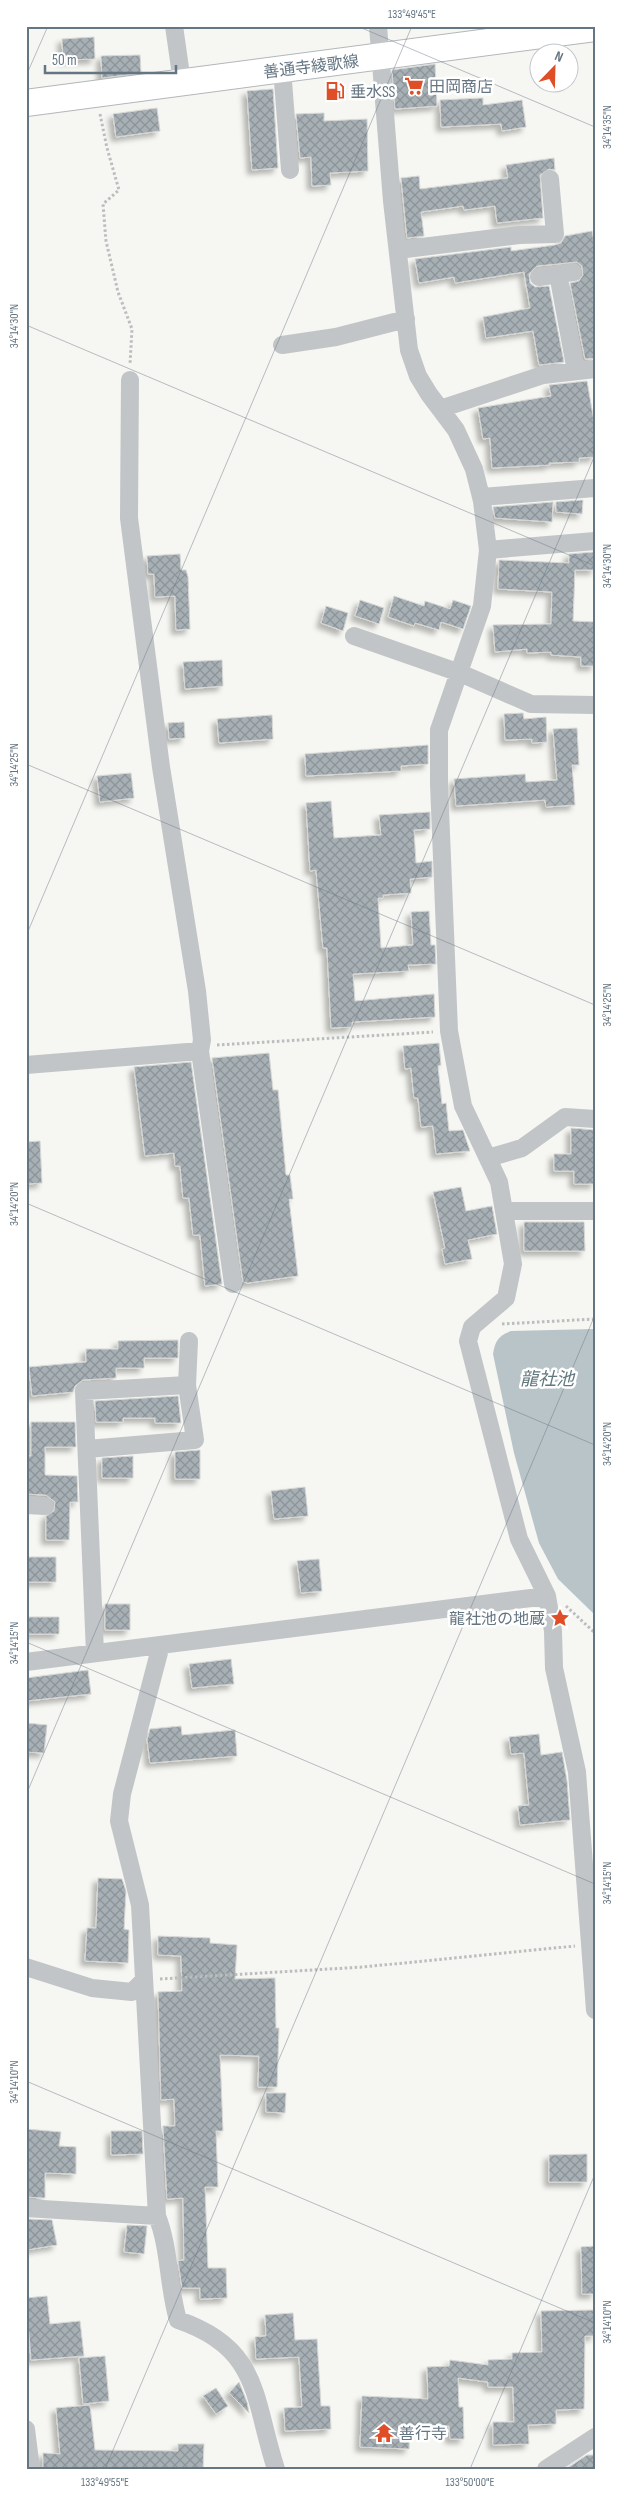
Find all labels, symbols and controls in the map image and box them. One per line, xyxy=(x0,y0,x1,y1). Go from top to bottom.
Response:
text: 133°49'45"E xyxy=(388,7,436,22)
scale bar xyxy=(45,42,176,74)
north arrow xyxy=(528,42,578,92)
text: N xyxy=(552,47,566,66)
text: 50 m xyxy=(52,51,77,70)
street label: 善通寺綾歌線 xyxy=(262,52,360,83)
supermarket icon: 田岡商店 xyxy=(403,75,425,97)
place label: 田岡商店 xyxy=(429,78,493,97)
fuel station icon: 垂水SS xyxy=(324,80,346,102)
place label: 垂水SS xyxy=(350,83,396,102)
text: 34°14'35"N xyxy=(600,105,615,149)
text: 34°14'30"N xyxy=(7,304,22,348)
text: 34°14'30"N xyxy=(600,544,615,588)
text: 34°14'25"N xyxy=(7,743,22,787)
text: 34°14'25"N xyxy=(600,983,615,1027)
text: 34°14'20"N xyxy=(7,1182,22,1226)
water label: 龍社池 xyxy=(520,1369,576,1390)
text: 34°14'20"N xyxy=(600,1422,615,1466)
place icon: 龍社池の地蔵 xyxy=(549,1607,571,1629)
place label: 龍社池の地蔵 xyxy=(449,1610,545,1629)
text: 34°14'15"N xyxy=(7,1622,22,1664)
text: 34°14'15"N xyxy=(600,1862,615,1904)
text: 34°14'10"N xyxy=(7,2060,22,2104)
text: 34°14'10"N xyxy=(600,2300,615,2344)
temple icon: 善行寺 xyxy=(373,2422,395,2444)
place label: 善行寺 xyxy=(399,2425,447,2444)
text: 133°49'55"E xyxy=(81,2475,129,2490)
text: 133°50'00"E xyxy=(445,2475,495,2490)

